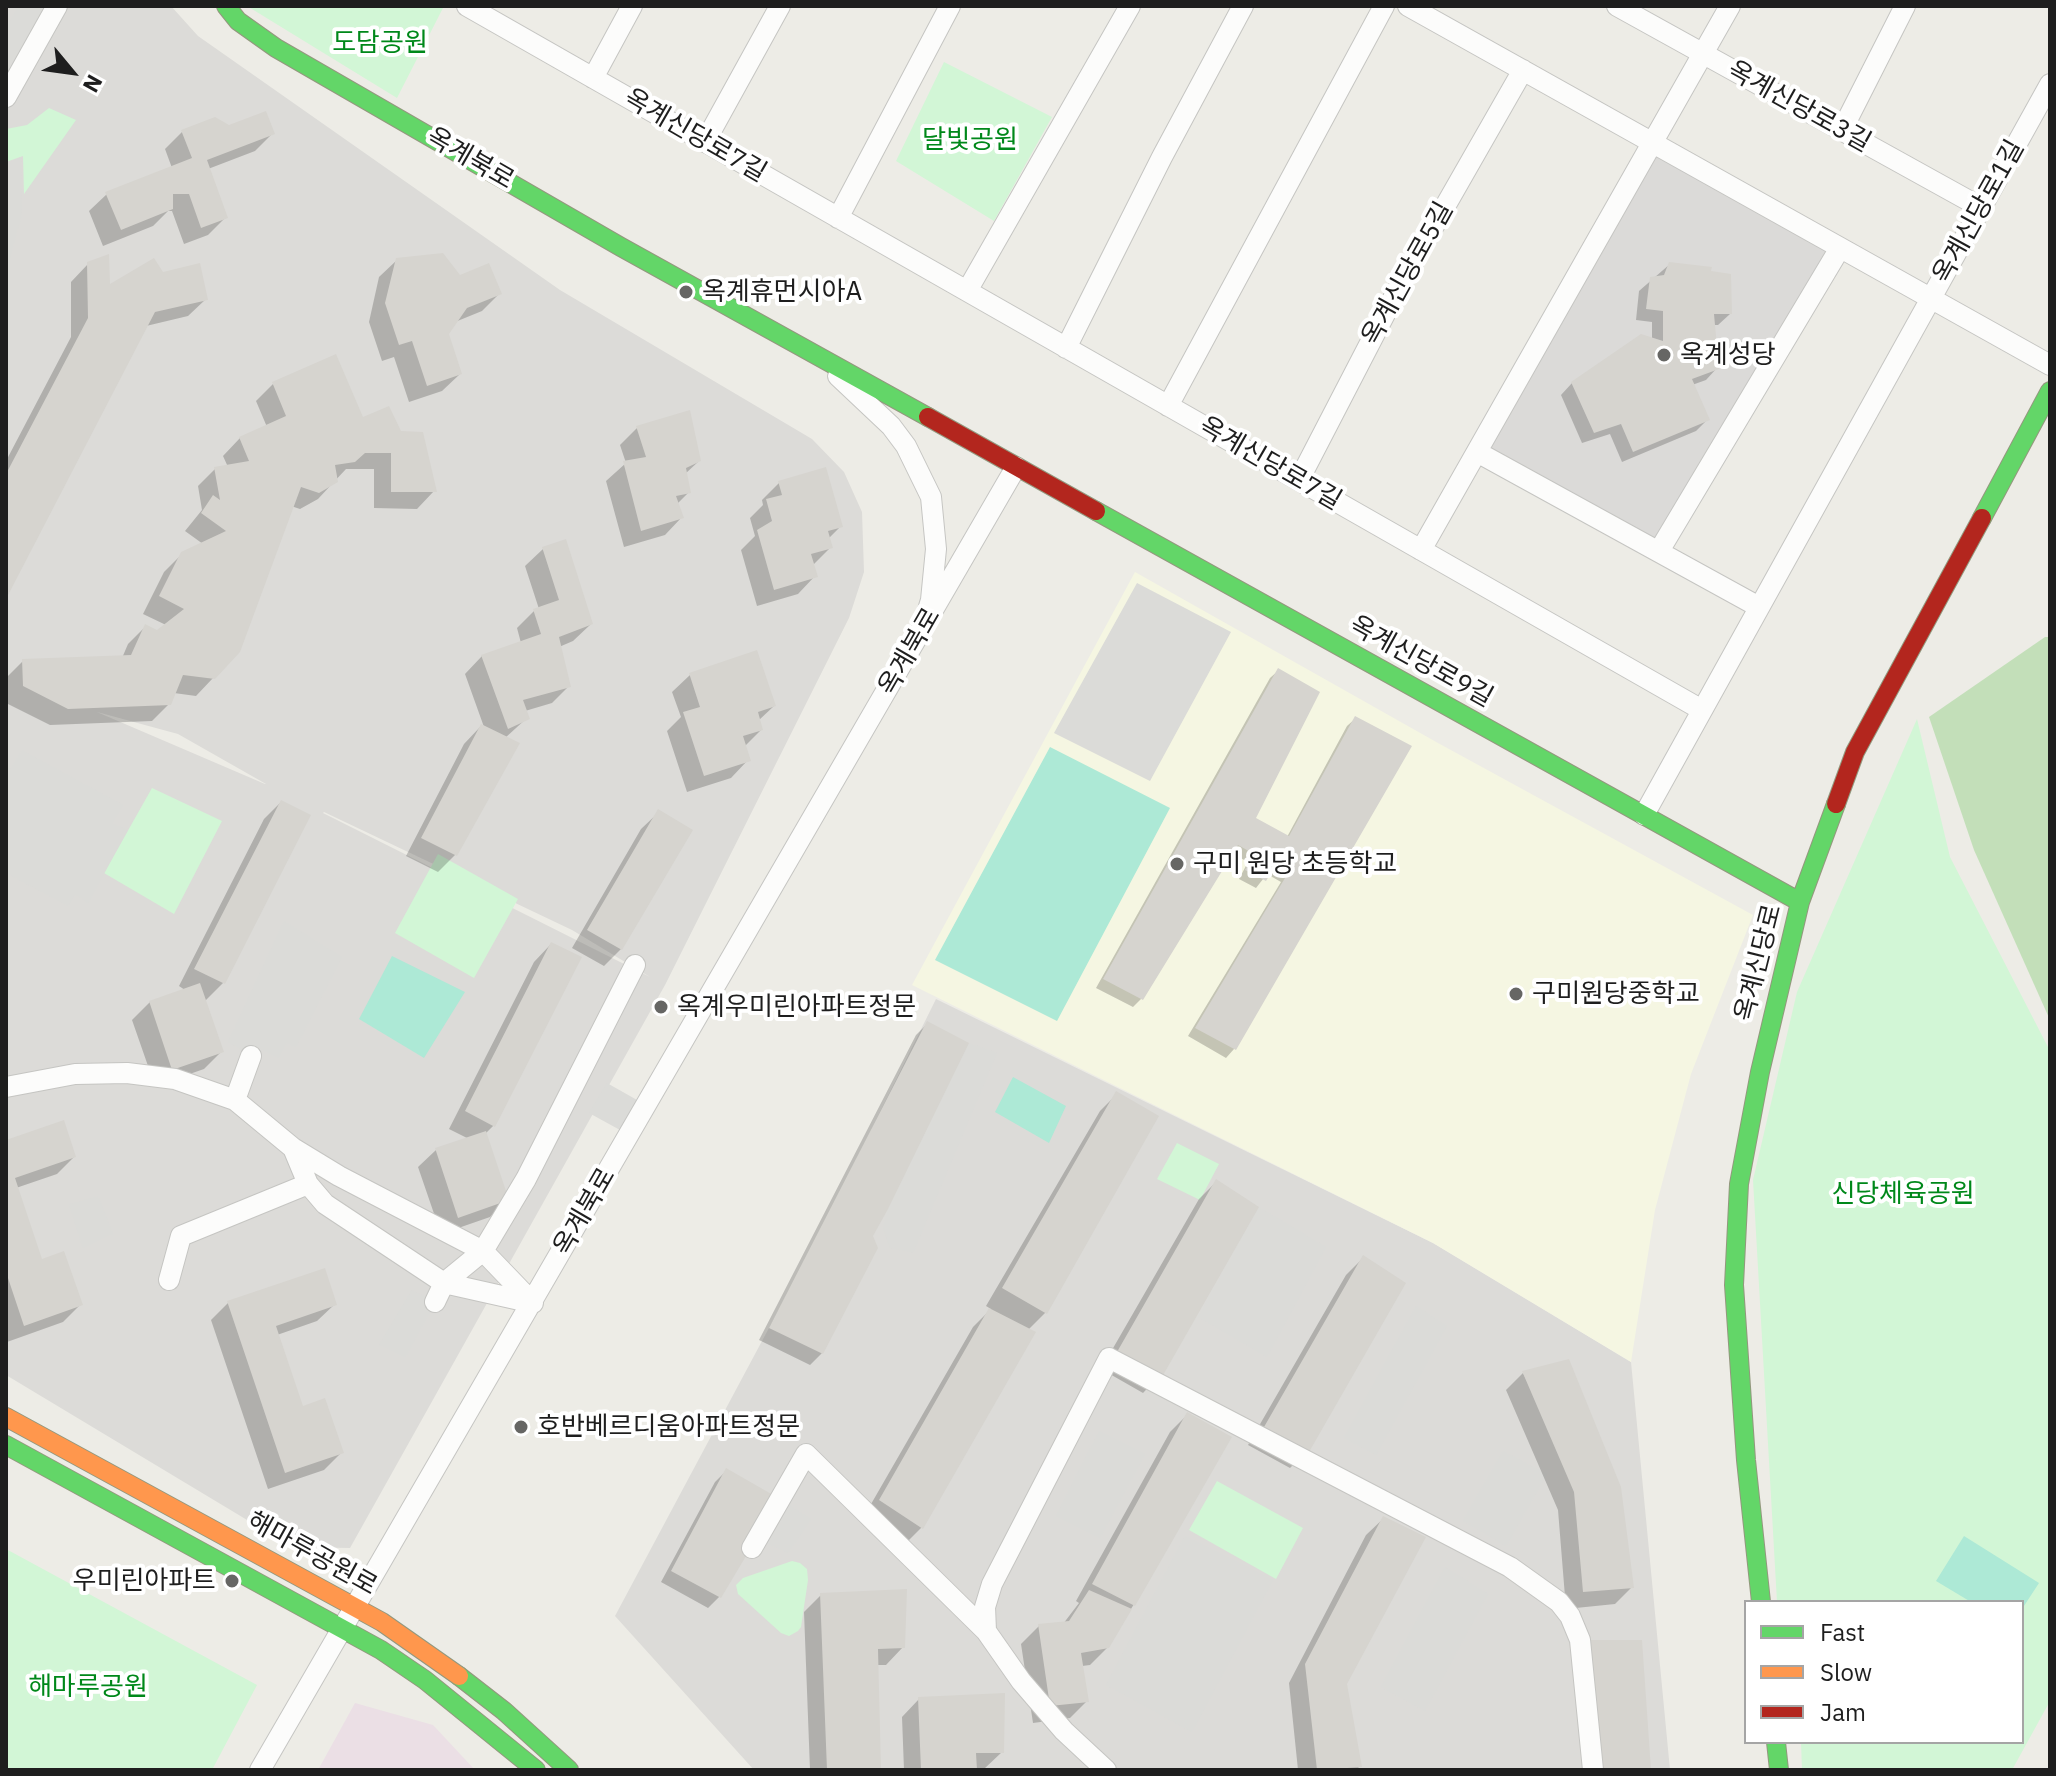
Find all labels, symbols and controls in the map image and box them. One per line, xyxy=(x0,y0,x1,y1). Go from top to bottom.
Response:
park label: 도담공원 xyxy=(332,27,428,59)
north arrow xyxy=(32,32,112,112)
street label: 옥계신당로3길 xyxy=(1722,55,1876,159)
text: N xyxy=(77,70,110,98)
street label: 옥계신당로7길 xyxy=(618,83,772,189)
street label: 옥계북로 xyxy=(421,122,519,196)
park label: 달빛공원 xyxy=(922,124,1018,156)
street label: 옥계신당로1길 xyxy=(1927,135,2031,289)
street label: 옥계신당로5길 xyxy=(1356,197,1460,351)
place label: 옥계휴먼시아A xyxy=(702,276,862,308)
marker: 옥계휴먼시아A xyxy=(677,283,695,301)
place label: 옥계성당 xyxy=(1680,339,1776,371)
marker: 옥계성당 xyxy=(1655,346,1673,364)
street label: 옥계신당로7길 xyxy=(1193,411,1347,517)
street label: 옥계북로 xyxy=(873,603,947,701)
street label: 옥계신당로9길 xyxy=(1344,610,1498,714)
place label: 구미 원당 초등학교 xyxy=(1193,848,1397,880)
marker: 구미 원당 초등학교 xyxy=(1168,855,1186,873)
street label: 옥계신당로 xyxy=(1729,901,1789,1025)
place label: 구미원당중학교 xyxy=(1532,978,1699,1010)
marker: 구미원당중학교 xyxy=(1507,985,1525,1003)
place label: 옥계우미린아파트정문 xyxy=(677,991,916,1023)
marker: 옥계우미린아파트정문 xyxy=(652,998,670,1016)
street label: 옥계북로 xyxy=(548,1163,622,1261)
park label: 신당체육공원 xyxy=(1831,1178,1975,1210)
place label: 호반베르디움아파트정문 xyxy=(537,1411,800,1443)
marker: 호반베르디움아파트정문 xyxy=(512,1418,530,1436)
street label: 해마루공원로 xyxy=(242,1506,382,1602)
place label: 우미린아파트 xyxy=(72,1565,216,1597)
marker: 우미린아파트 xyxy=(223,1572,241,1590)
legend xyxy=(1744,1600,2024,1744)
text: Fast xyxy=(1820,1616,1865,1648)
text: Slow xyxy=(1820,1656,1872,1688)
park label: 해마루공원 xyxy=(28,1671,148,1703)
text: Jam xyxy=(1820,1696,1866,1728)

